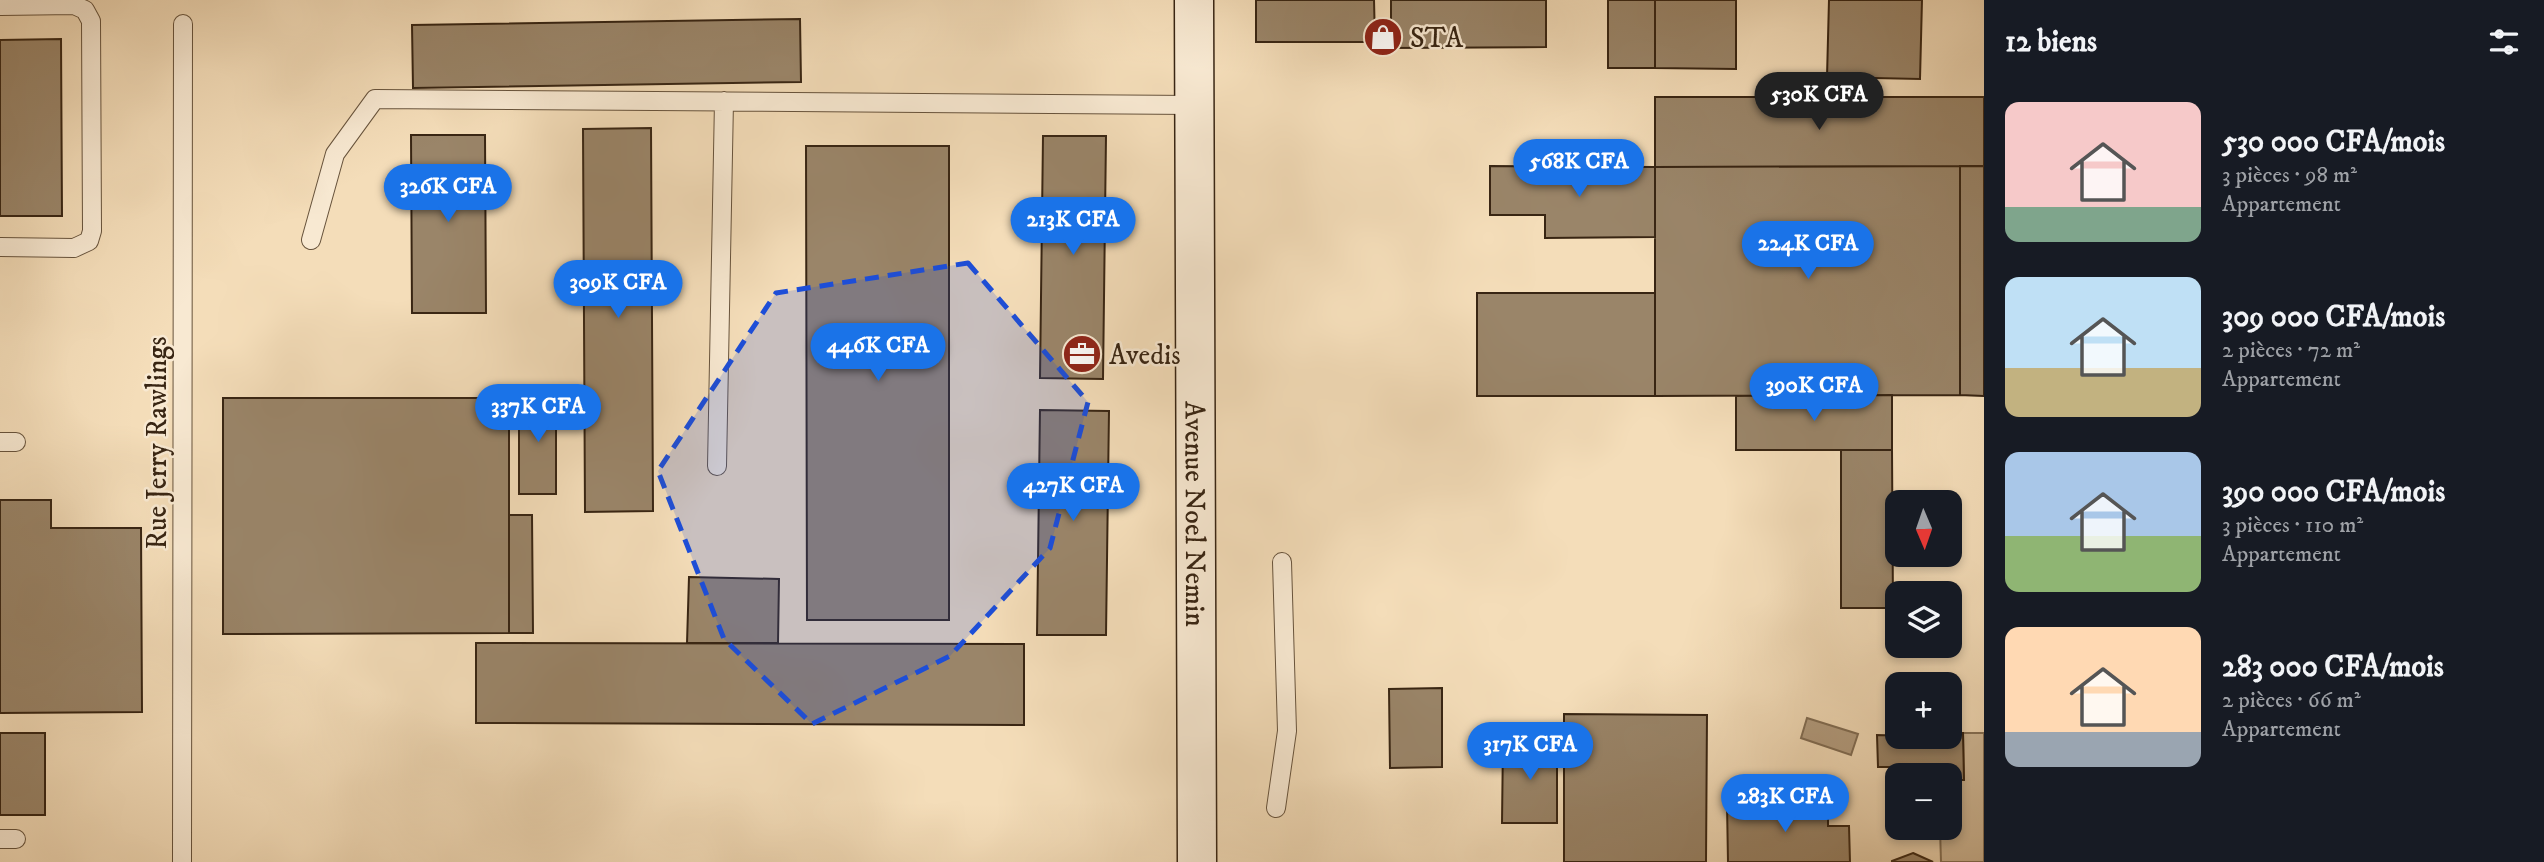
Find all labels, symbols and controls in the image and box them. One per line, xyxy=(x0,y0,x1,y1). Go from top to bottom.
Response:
shop icon: STA xyxy=(1362,16,1404,58)
place label: STA xyxy=(1410,21,1464,56)
icon: filters xyxy=(2485,23,2523,61)
text: 12 biens xyxy=(2005,24,2097,61)
pin: 530K CFA xyxy=(1747,72,1891,132)
text: 530K CFA xyxy=(1771,80,1867,109)
text: 530 000 CFA/mois xyxy=(2222,124,2445,161)
icon: home xyxy=(2061,130,2145,214)
pin: 568K CFA xyxy=(1507,140,1651,199)
text: 568K CFA xyxy=(1529,147,1629,176)
text: 3 pièces · 98 m² xyxy=(2222,161,2357,190)
pin: 326K CFA xyxy=(376,164,520,224)
text: 326K CFA xyxy=(400,172,496,201)
text: Appartement xyxy=(2222,190,2341,219)
pin: 213K CFA xyxy=(1001,198,1145,257)
text: 213K CFA xyxy=(1027,205,1119,234)
pin: 224K CFA xyxy=(1736,222,1880,281)
text: 224K CFA xyxy=(1758,229,1858,258)
pin: 309K CFA xyxy=(546,260,690,320)
text: 309K CFA xyxy=(570,268,666,297)
text: 309 000 CFA/mois xyxy=(2222,299,2445,336)
icon: home xyxy=(2061,305,2145,389)
pin: 446K CFA xyxy=(806,324,950,383)
text: 446K CFA xyxy=(827,331,929,360)
office icon: Avedis xyxy=(1061,333,1103,375)
street label: Rue Jerry Rawlings xyxy=(140,336,175,550)
text: 2 pièces · 72 m² xyxy=(2222,336,2360,365)
place label: Avedis xyxy=(1109,338,1181,373)
pin: 390K CFA xyxy=(1742,364,1886,423)
text: Appartement xyxy=(2222,365,2341,394)
text: 390K CFA xyxy=(1766,371,1862,400)
pin: 337K CFA xyxy=(466,384,610,444)
text: 337K CFA xyxy=(491,392,585,421)
street label: Avenue Noel Nemin xyxy=(1176,401,1212,627)
pin: 427K CFA xyxy=(1001,463,1145,523)
text: 427K CFA xyxy=(1023,471,1123,500)
text: 390 000 CFA/mois xyxy=(2222,474,2445,511)
icon: home xyxy=(2061,480,2145,564)
north arrow xyxy=(1885,490,1962,567)
map controls xyxy=(1885,490,1962,840)
text: 3 pièces · 110 m² xyxy=(2222,511,2363,540)
text: Appartement xyxy=(2222,540,2341,569)
button: layers xyxy=(1885,581,1962,658)
text: 283 000 CFA/mois xyxy=(2222,649,2444,686)
icon: home xyxy=(2061,655,2145,739)
button: + xyxy=(1885,672,1962,749)
text: 2 pièces · 66 m² xyxy=(2222,686,2361,715)
text: Appartement xyxy=(2222,715,2341,744)
pin: 317K CFA xyxy=(1458,722,1602,782)
text: 317K CFA xyxy=(1483,730,1577,759)
button: − xyxy=(1885,763,1962,840)
pin: 283K CFA xyxy=(1713,774,1857,834)
text: 283K CFA xyxy=(1737,782,1833,811)

